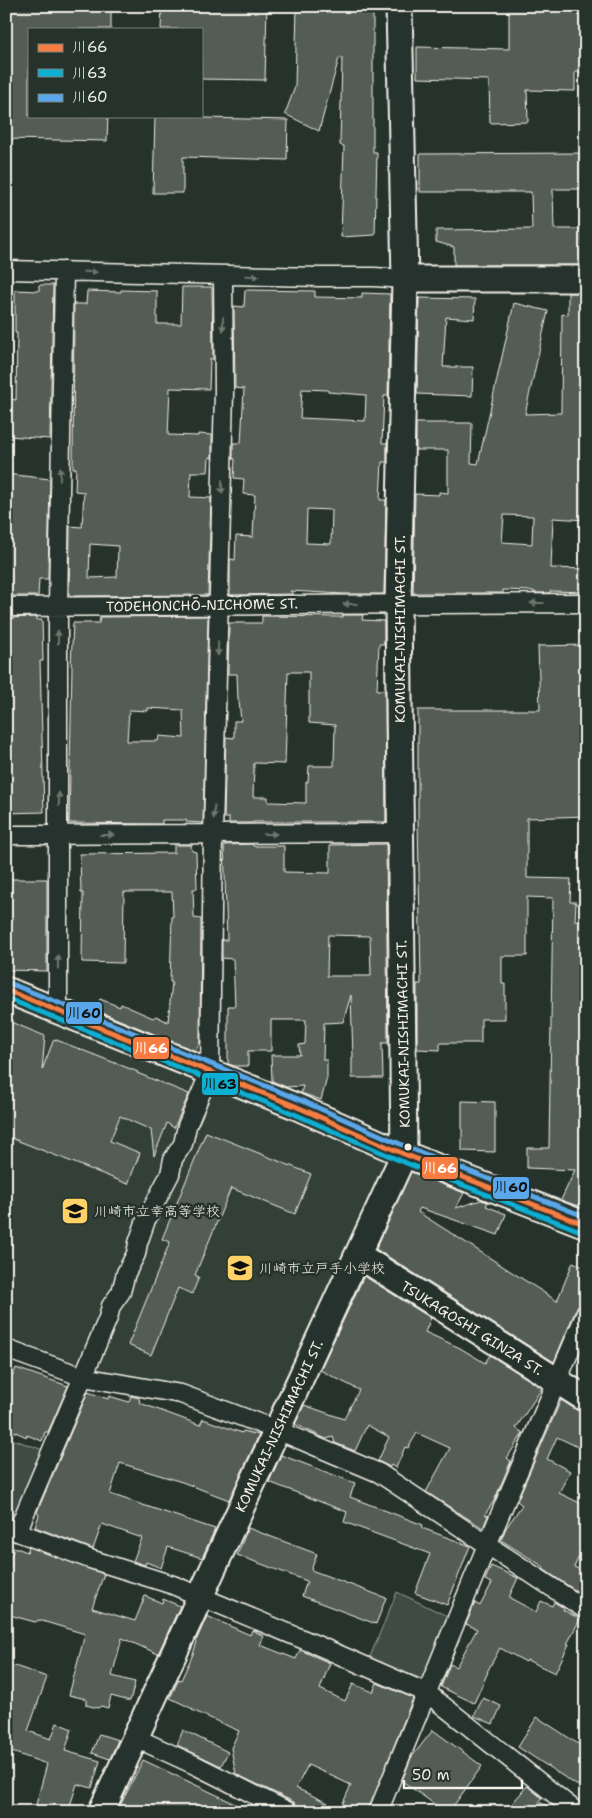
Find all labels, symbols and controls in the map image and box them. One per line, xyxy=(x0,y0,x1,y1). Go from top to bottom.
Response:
legend xyxy=(28,28,202,118)
text: 川66 xyxy=(72,37,108,57)
text: 川63 xyxy=(72,63,107,83)
text: 川60 xyxy=(72,87,108,107)
one-way arrow xyxy=(82,268,98,276)
one-way arrow xyxy=(245,272,261,280)
one-way arrow xyxy=(219,316,227,332)
one-way arrow xyxy=(56,466,64,482)
one-way arrow xyxy=(217,479,225,495)
street label: KOMUKAI-NISHIMACHI ST. xyxy=(391,535,409,723)
street label: TODEHONCHŌ-NICHOME ST. xyxy=(106,594,298,616)
one-way arrow xyxy=(341,600,357,608)
one-way arrow xyxy=(529,600,545,608)
one-way arrow xyxy=(54,629,62,645)
one-way arrow xyxy=(214,641,222,657)
one-way arrow xyxy=(55,791,63,807)
one-way arrow xyxy=(210,804,218,820)
one-way arrow xyxy=(262,830,278,838)
one-way arrow xyxy=(100,831,116,839)
street label: KOMUKAI-NISHIMACHI ST. xyxy=(392,940,414,1128)
one-way arrow xyxy=(54,954,62,970)
line badge: 川60 xyxy=(65,1001,103,1025)
text: 川60 xyxy=(67,1004,101,1022)
line badge: 川66 xyxy=(132,1036,170,1060)
text: 川66 xyxy=(134,1039,168,1057)
line badge: 川63 xyxy=(201,1072,239,1096)
text: 川63 xyxy=(203,1075,237,1093)
unlabelled marker xyxy=(403,1142,413,1152)
line badge: 川66 xyxy=(421,1156,459,1180)
text: 川66 xyxy=(423,1159,457,1177)
line badge: 川60 xyxy=(492,1176,530,1200)
text: 川60 xyxy=(494,1178,528,1196)
school or university icon: 川崎市立幸高等学校 xyxy=(60,1196,90,1226)
place label: 川崎市立幸高等学校 xyxy=(94,1202,220,1220)
school or university icon: 川崎市立戸手小学校 xyxy=(225,1253,255,1283)
place label: 川崎市立戸手小学校 xyxy=(259,1259,385,1277)
street label: TSUKAGOSHI GINZA ST. xyxy=(398,1277,546,1379)
street label: KOMUKAI-NISHIMACHI ST. xyxy=(231,1337,327,1515)
scale bar xyxy=(404,1758,522,1790)
text: 50 m xyxy=(412,1765,450,1785)

